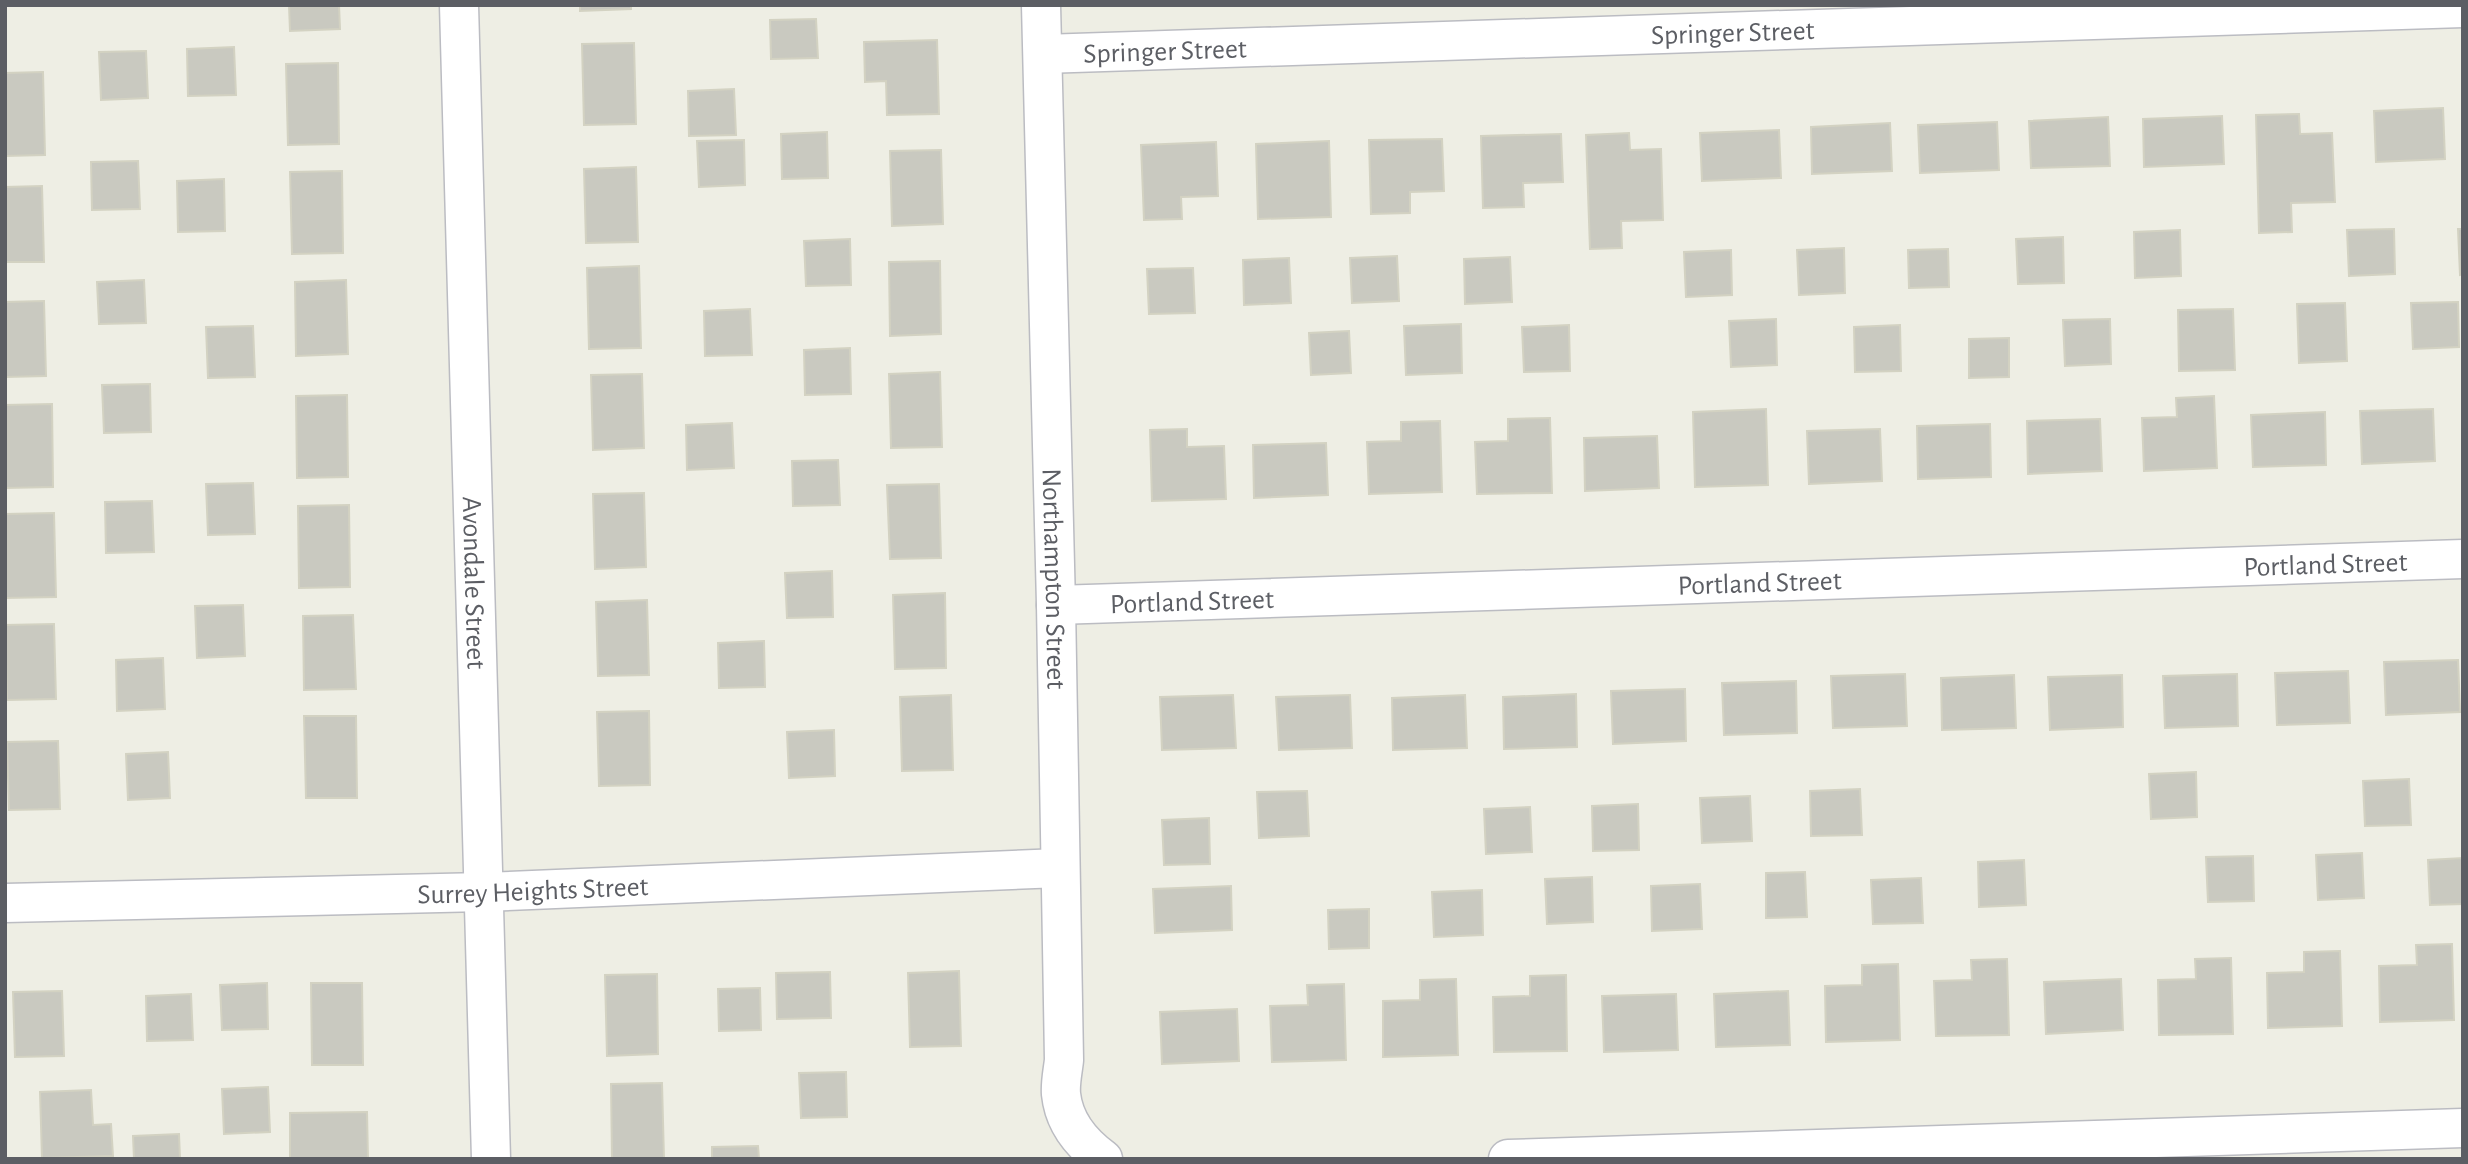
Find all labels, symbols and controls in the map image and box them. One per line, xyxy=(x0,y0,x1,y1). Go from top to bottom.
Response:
street label: Springer Street xyxy=(1650,17,1815,50)
street label: Springer Street xyxy=(1083,35,1247,69)
street label: Northampton Street xyxy=(1037,468,1069,690)
street label: Avondale Street xyxy=(457,496,489,670)
street label: Portland Street xyxy=(2243,549,2408,582)
street label: Portland Street xyxy=(1677,567,1842,601)
street label: Portland Street xyxy=(1110,586,1274,619)
street label: Surrey Heights Street xyxy=(417,873,649,910)

